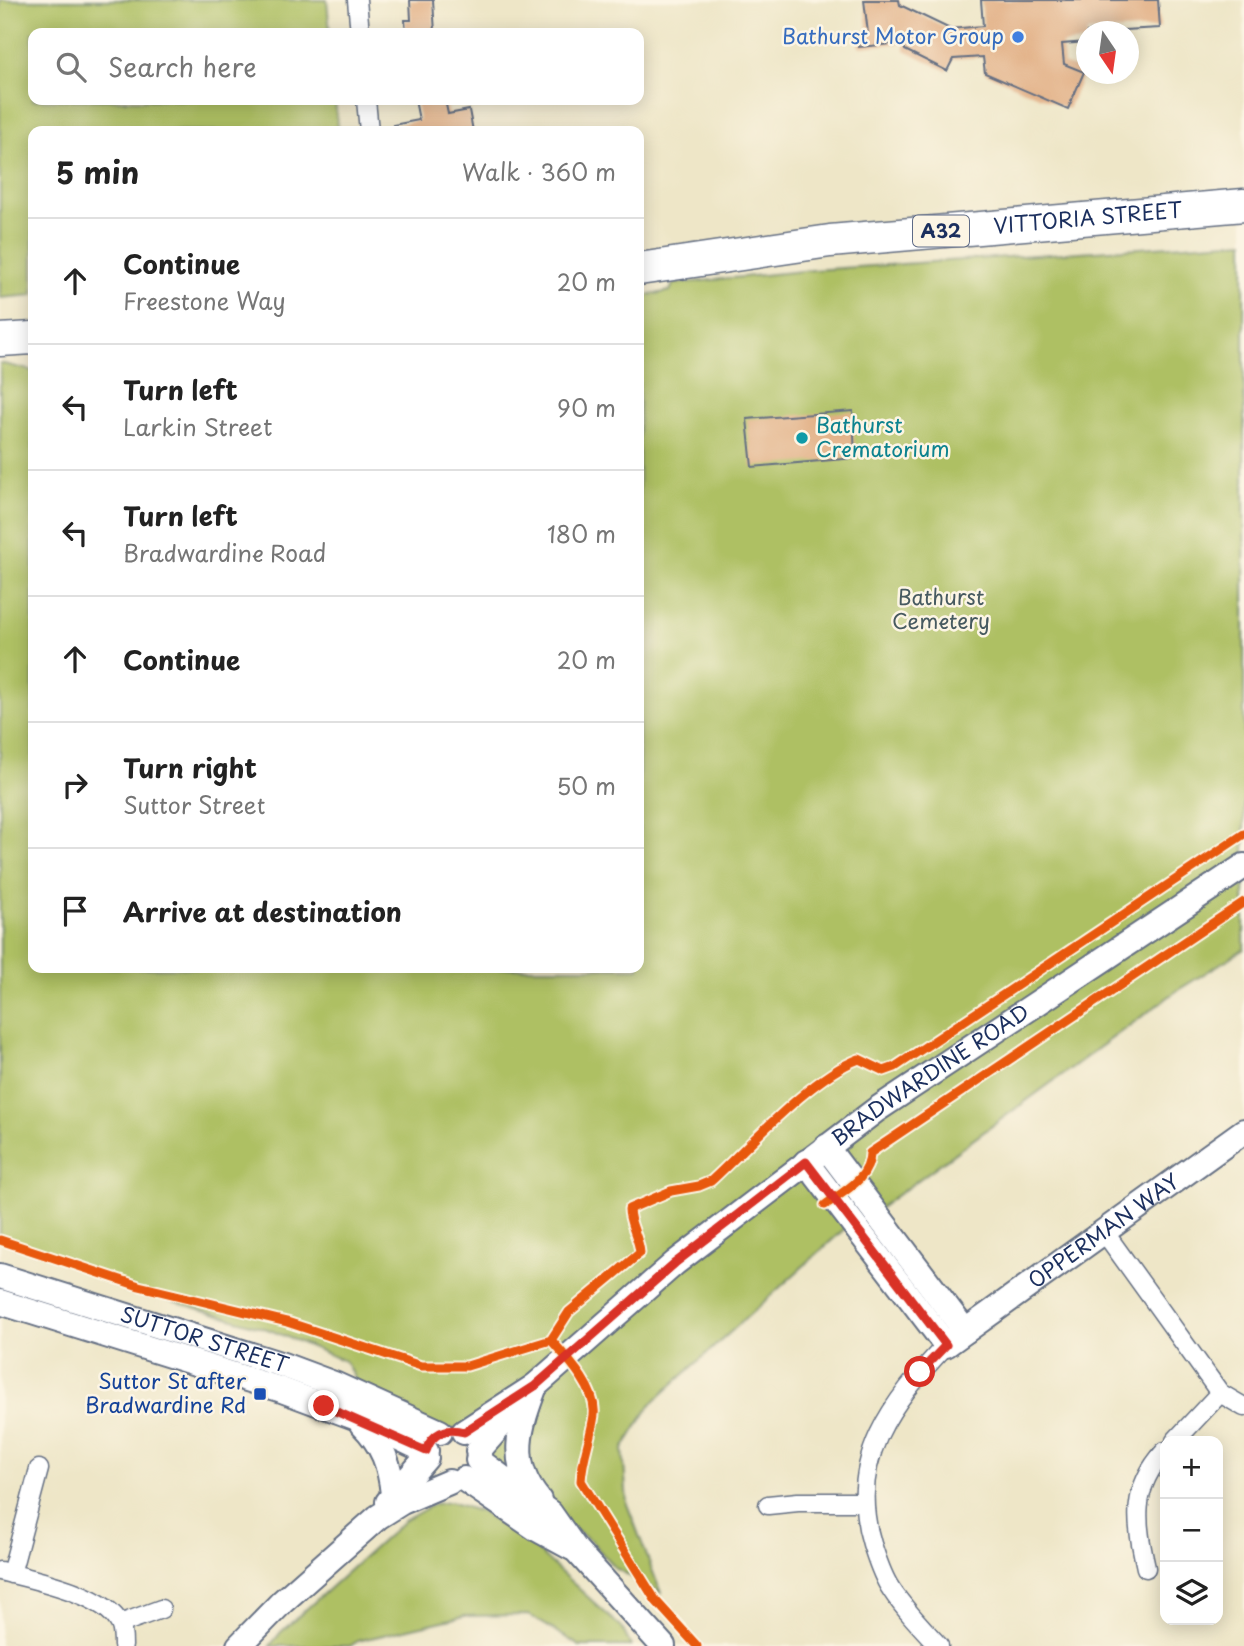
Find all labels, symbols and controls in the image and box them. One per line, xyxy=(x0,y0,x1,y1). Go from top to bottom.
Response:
place label: Bathurst Motor Group xyxy=(782,19,1004,51)
north arrow xyxy=(1076,21,1139,84)
search box xyxy=(28,28,644,105)
marker: Bathurst Motor Group xyxy=(1010,29,1026,45)
text: Search here xyxy=(108,47,257,86)
icon: search xyxy=(52,48,90,86)
text: 5 min xyxy=(56,149,139,194)
text: Walk · 360 m xyxy=(462,154,616,189)
street label: VITTORIA STREET xyxy=(992,192,1184,241)
road number: A32 xyxy=(913,216,969,246)
text: Continue xyxy=(123,244,240,283)
icon: ahead xyxy=(56,262,94,300)
text: 20 m xyxy=(557,264,616,299)
text: Freestone Way xyxy=(123,283,286,318)
text: Turn left xyxy=(123,370,238,409)
icon: left xyxy=(56,388,94,426)
text: 90 m xyxy=(557,390,616,425)
place label: Bathurst Crematorium xyxy=(816,408,950,464)
text: Larkin Street xyxy=(123,409,272,444)
marker: Bathurst Crematorium xyxy=(794,430,810,446)
text: Turn left xyxy=(123,496,238,535)
icon: left xyxy=(56,514,94,552)
text: 180 m xyxy=(547,516,616,551)
text: Bradwardine Road xyxy=(123,535,326,570)
park label: Bathurst Cemetery xyxy=(892,580,990,636)
icon: ahead xyxy=(56,640,94,678)
text: Continue xyxy=(123,640,240,679)
text: 20 m xyxy=(557,642,616,677)
text: Turn right xyxy=(123,748,257,787)
icon: right xyxy=(56,766,94,804)
text: 50 m xyxy=(556,768,616,803)
text: Suttor Street xyxy=(123,787,265,822)
icon: arrive xyxy=(56,892,94,930)
text: Arrive at destination xyxy=(123,892,402,931)
street label: BRADWARDINE ROAD xyxy=(824,995,1035,1153)
street label: OPPERMAN WAY xyxy=(1021,1164,1186,1295)
street label: SUTTOR STREET xyxy=(117,1297,293,1380)
route start xyxy=(904,1356,935,1387)
place label: Suttor St after Bradwardine Rd xyxy=(85,1364,247,1420)
marker: Suttor St after Bradwardine Rd xyxy=(252,1386,268,1402)
route end xyxy=(308,1390,339,1421)
map controls xyxy=(1160,1436,1223,1625)
button: + xyxy=(1160,1436,1223,1499)
button: − xyxy=(1160,1499,1223,1562)
button: layers xyxy=(1160,1562,1223,1625)

